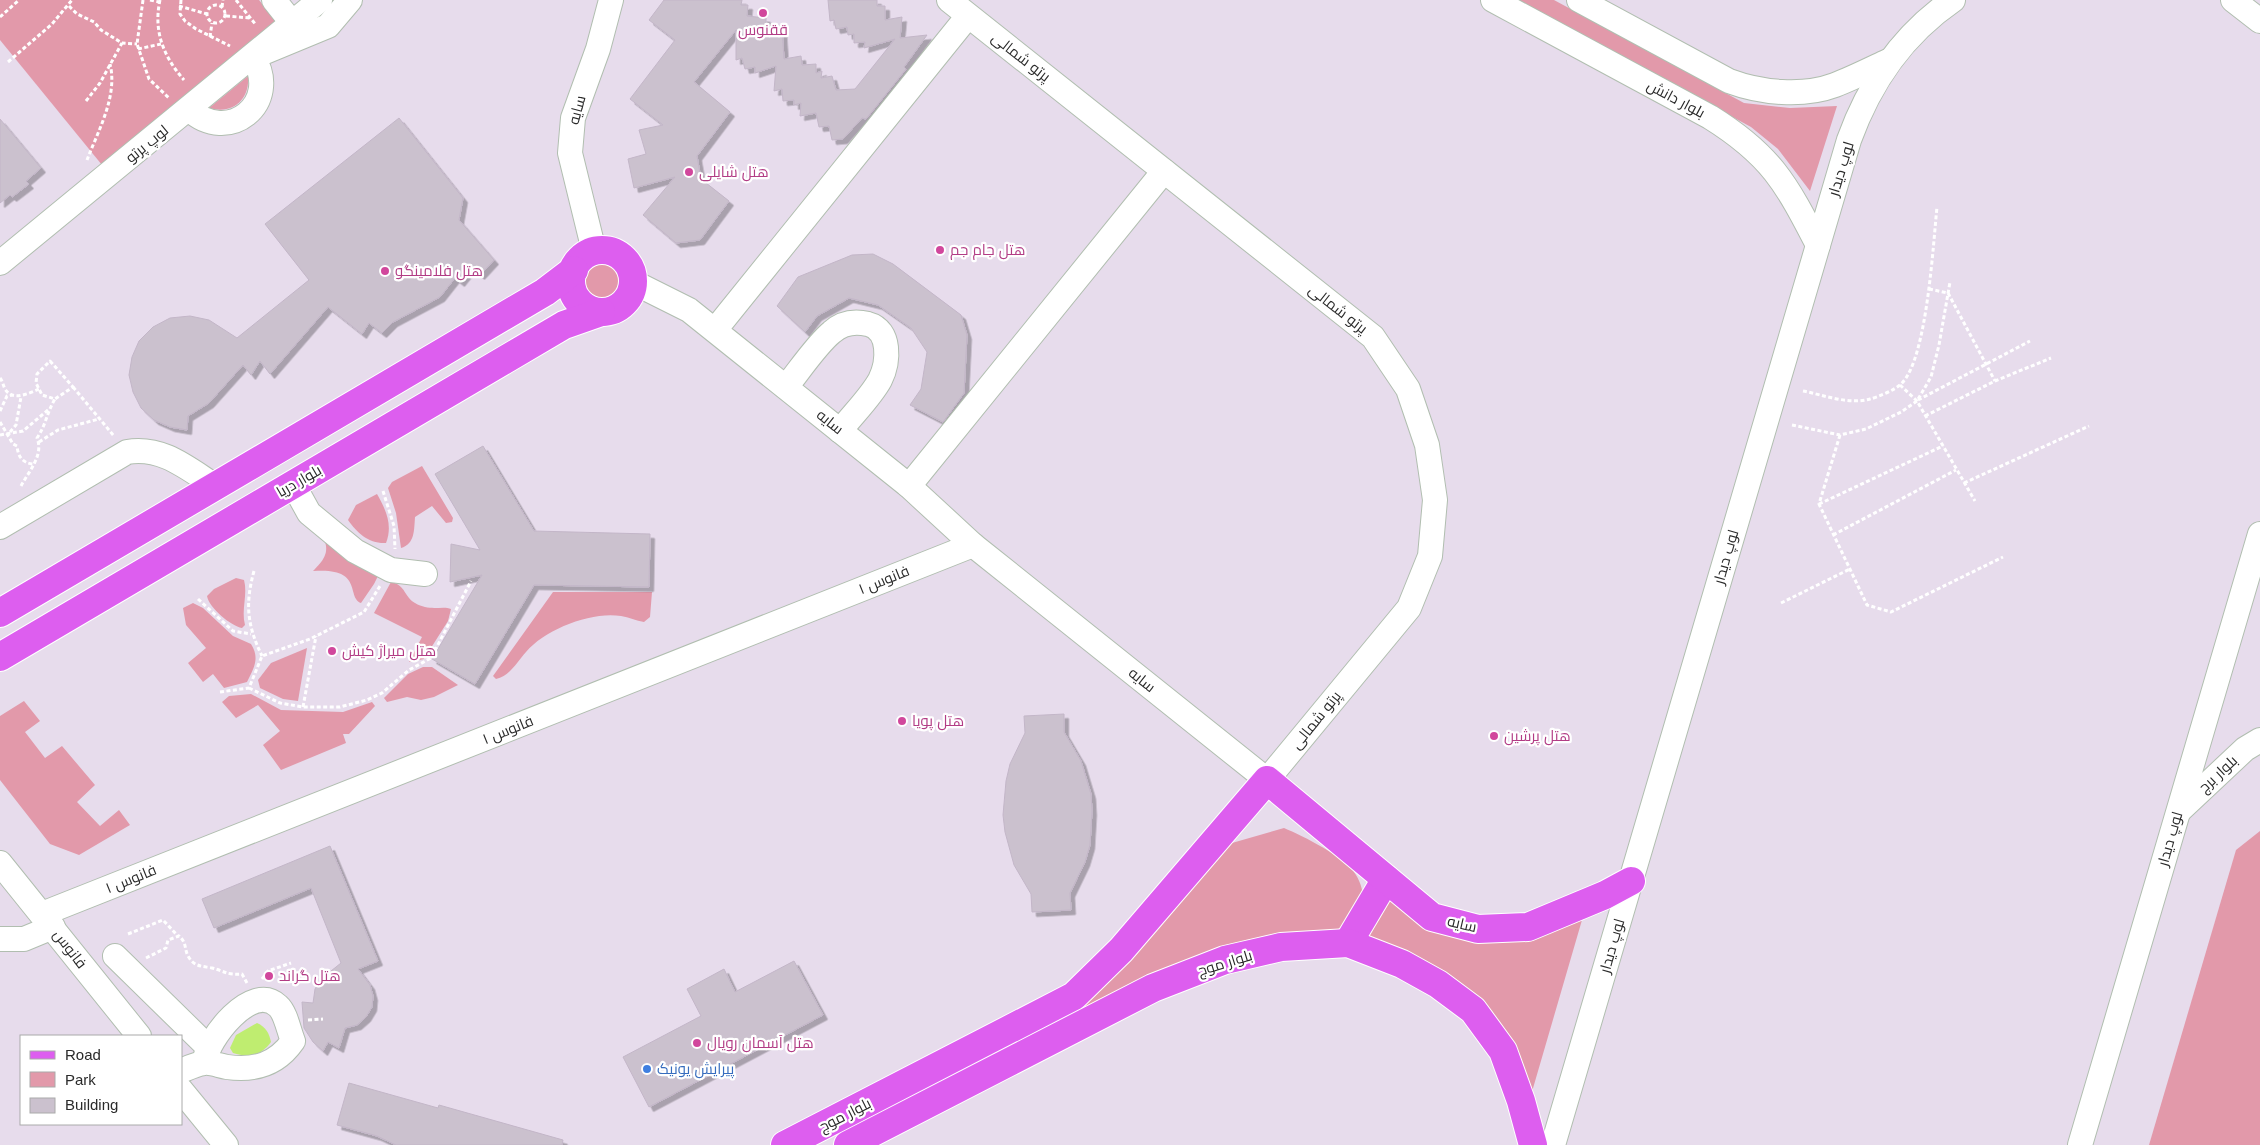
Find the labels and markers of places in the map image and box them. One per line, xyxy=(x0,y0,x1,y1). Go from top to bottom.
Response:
marker: ققنوس xyxy=(757,7,769,19)
place label: ققنوس xyxy=(738,21,788,40)
place label: هتل شایلی xyxy=(699,163,769,182)
marker: هتل شایلی xyxy=(683,166,695,178)
place label: هتل جام جم xyxy=(950,241,1026,260)
marker: هتل جام جم xyxy=(934,244,946,256)
place label: هتل فلامینگو xyxy=(395,262,483,281)
marker: هتل فلامینگو xyxy=(379,265,391,277)
place label: هتل میراژ کیش xyxy=(342,642,436,661)
marker: هتل میراژ کیش xyxy=(326,645,338,657)
place label: هتل پویا xyxy=(912,712,964,731)
marker: هتل پویا xyxy=(896,715,908,727)
place label: هتل پرشین xyxy=(1504,727,1571,746)
marker: هتل پرشین xyxy=(1488,730,1500,742)
place label: هتل گراند xyxy=(279,967,341,986)
marker: هتل گراند xyxy=(263,970,275,982)
place label: هتل آسمان رویال xyxy=(707,1034,814,1053)
marker: هتل آسمان رویال xyxy=(691,1037,703,1049)
place label: پیرایش یونیک xyxy=(657,1060,734,1079)
marker: پیرایش یونیک xyxy=(641,1063,653,1075)

